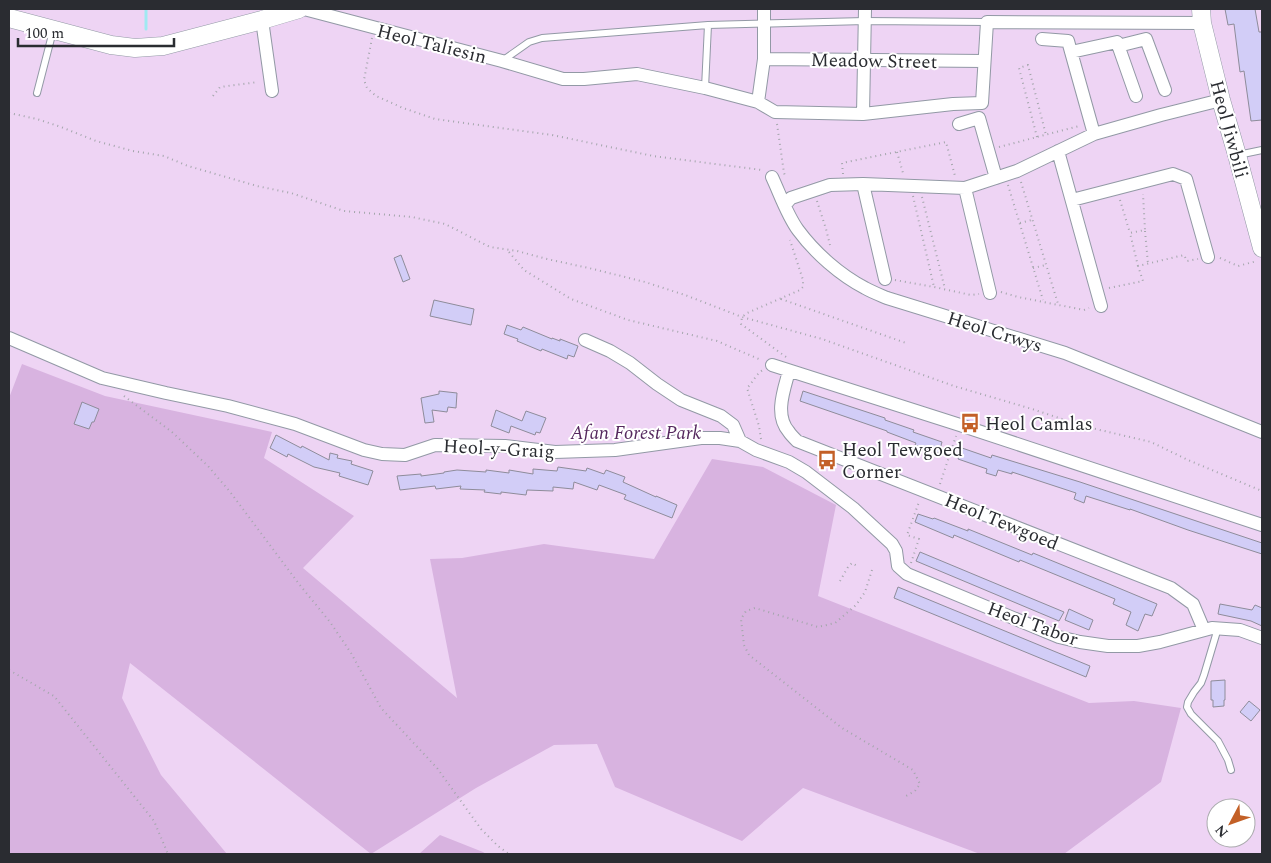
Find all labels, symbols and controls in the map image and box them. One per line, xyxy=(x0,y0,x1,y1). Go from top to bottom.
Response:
scale bar xyxy=(18,15,174,47)
street label: Heol Taliesin xyxy=(374,17,490,72)
text: 100 m xyxy=(25,22,64,45)
street label: Meadow Street xyxy=(810,46,938,77)
street label: Heol Jiwbili xyxy=(1202,77,1256,182)
street label: Heol Crwys xyxy=(943,304,1046,361)
place label: Heol Camlas xyxy=(985,410,1093,439)
bus stop icon: Heol Camlas xyxy=(959,412,981,434)
park label: Afan Forest Park xyxy=(570,419,702,448)
street label: Heol-y-Graig xyxy=(442,432,555,467)
place label: Heol Tewgoed Corner xyxy=(842,436,963,487)
bus stop icon: Heol Tewgoed Corner xyxy=(816,449,838,471)
street label: Heol Tewgoed xyxy=(940,486,1063,558)
street label: Heol Tabor xyxy=(983,595,1082,654)
north arrow xyxy=(1206,798,1256,848)
text: N xyxy=(1210,820,1233,842)

